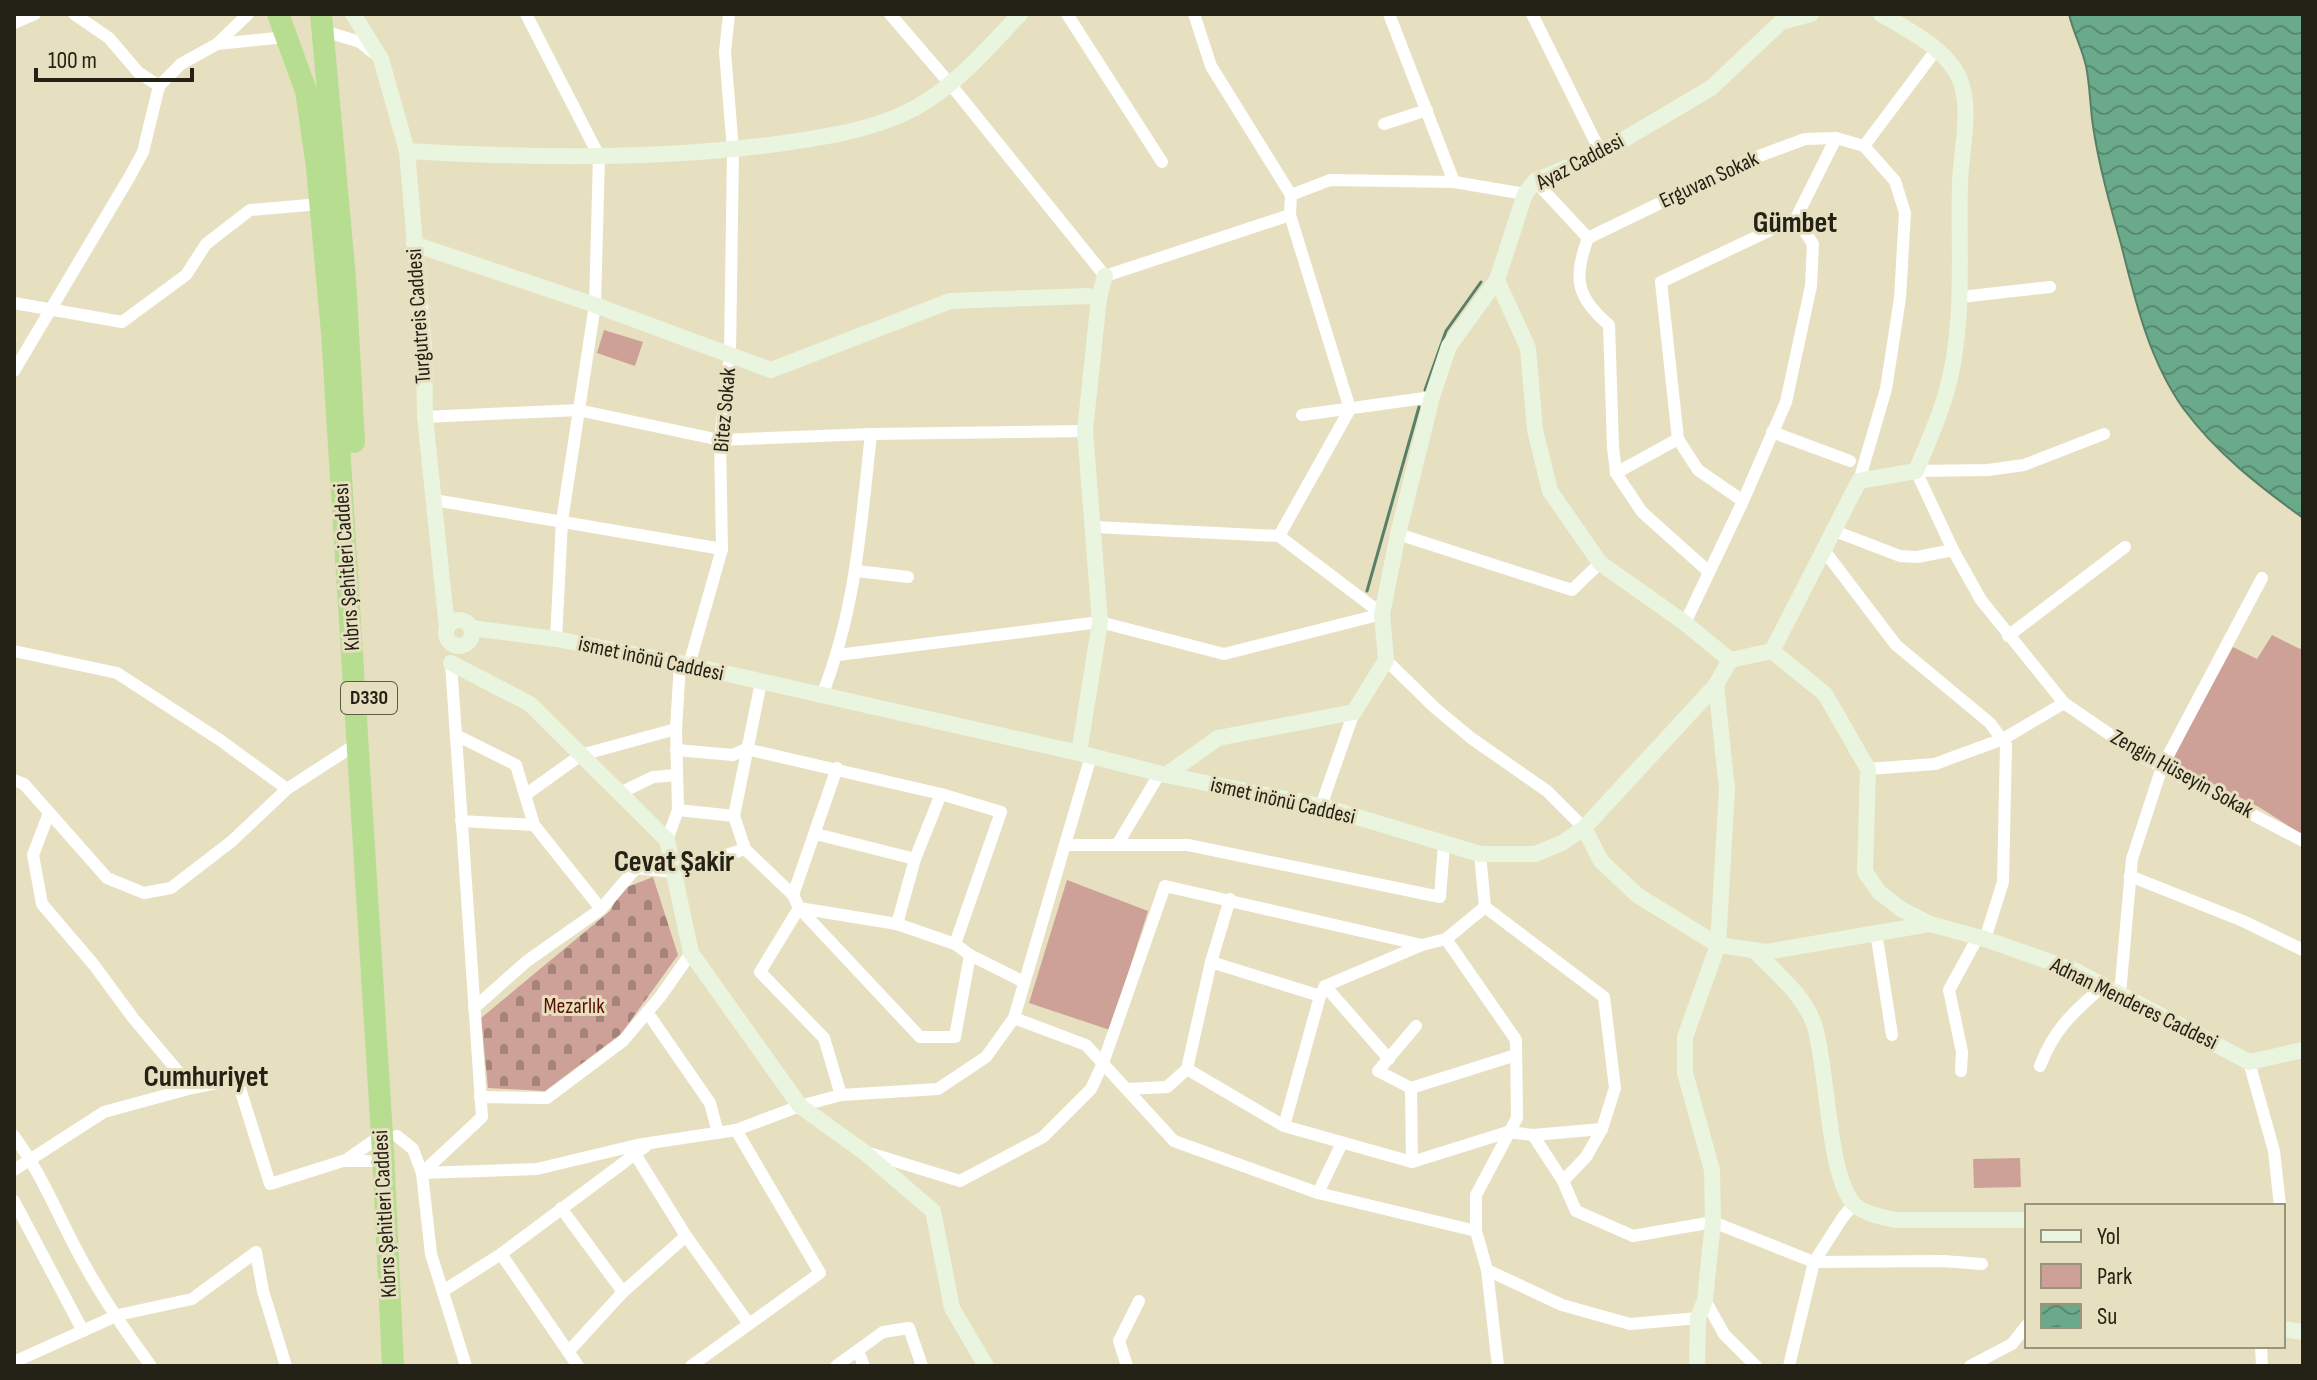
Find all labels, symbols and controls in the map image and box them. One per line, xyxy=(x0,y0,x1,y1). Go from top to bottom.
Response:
scale bar xyxy=(36,32,192,82)
text: 100 m xyxy=(48,46,97,75)
street label: Ayaz Caddesi xyxy=(1531,128,1628,197)
street label: Erguvan Sokak xyxy=(1655,145,1763,215)
district label: Gümbet xyxy=(1753,205,1837,241)
street label: Turgutreis Caddesi xyxy=(401,248,437,384)
street label: Bitez Sokak xyxy=(708,366,742,453)
street label: Kıbrıs Şehitleri Caddesi xyxy=(328,482,366,652)
street label: ismet inönü Caddesi xyxy=(576,630,726,688)
road number: D330 xyxy=(341,682,397,714)
street label: Zengin Hüseyin Sokak xyxy=(2106,724,2259,825)
street label: ismet inönü Caddesi xyxy=(1208,771,1358,831)
district label: Cevat Şakir xyxy=(614,844,734,880)
street label: Adnan Menderes Caddesi xyxy=(2045,951,2222,1056)
park label: Mezarlık xyxy=(543,993,605,1020)
district label: Cumhuriyet xyxy=(144,1059,269,1095)
street label: Kıbrıs Şehitleri Caddesi xyxy=(367,1129,403,1299)
legend xyxy=(2025,1204,2285,1348)
text: Yol xyxy=(2097,1222,2120,1251)
text: Park xyxy=(2097,1262,2132,1291)
text: Su xyxy=(2097,1302,2117,1331)

